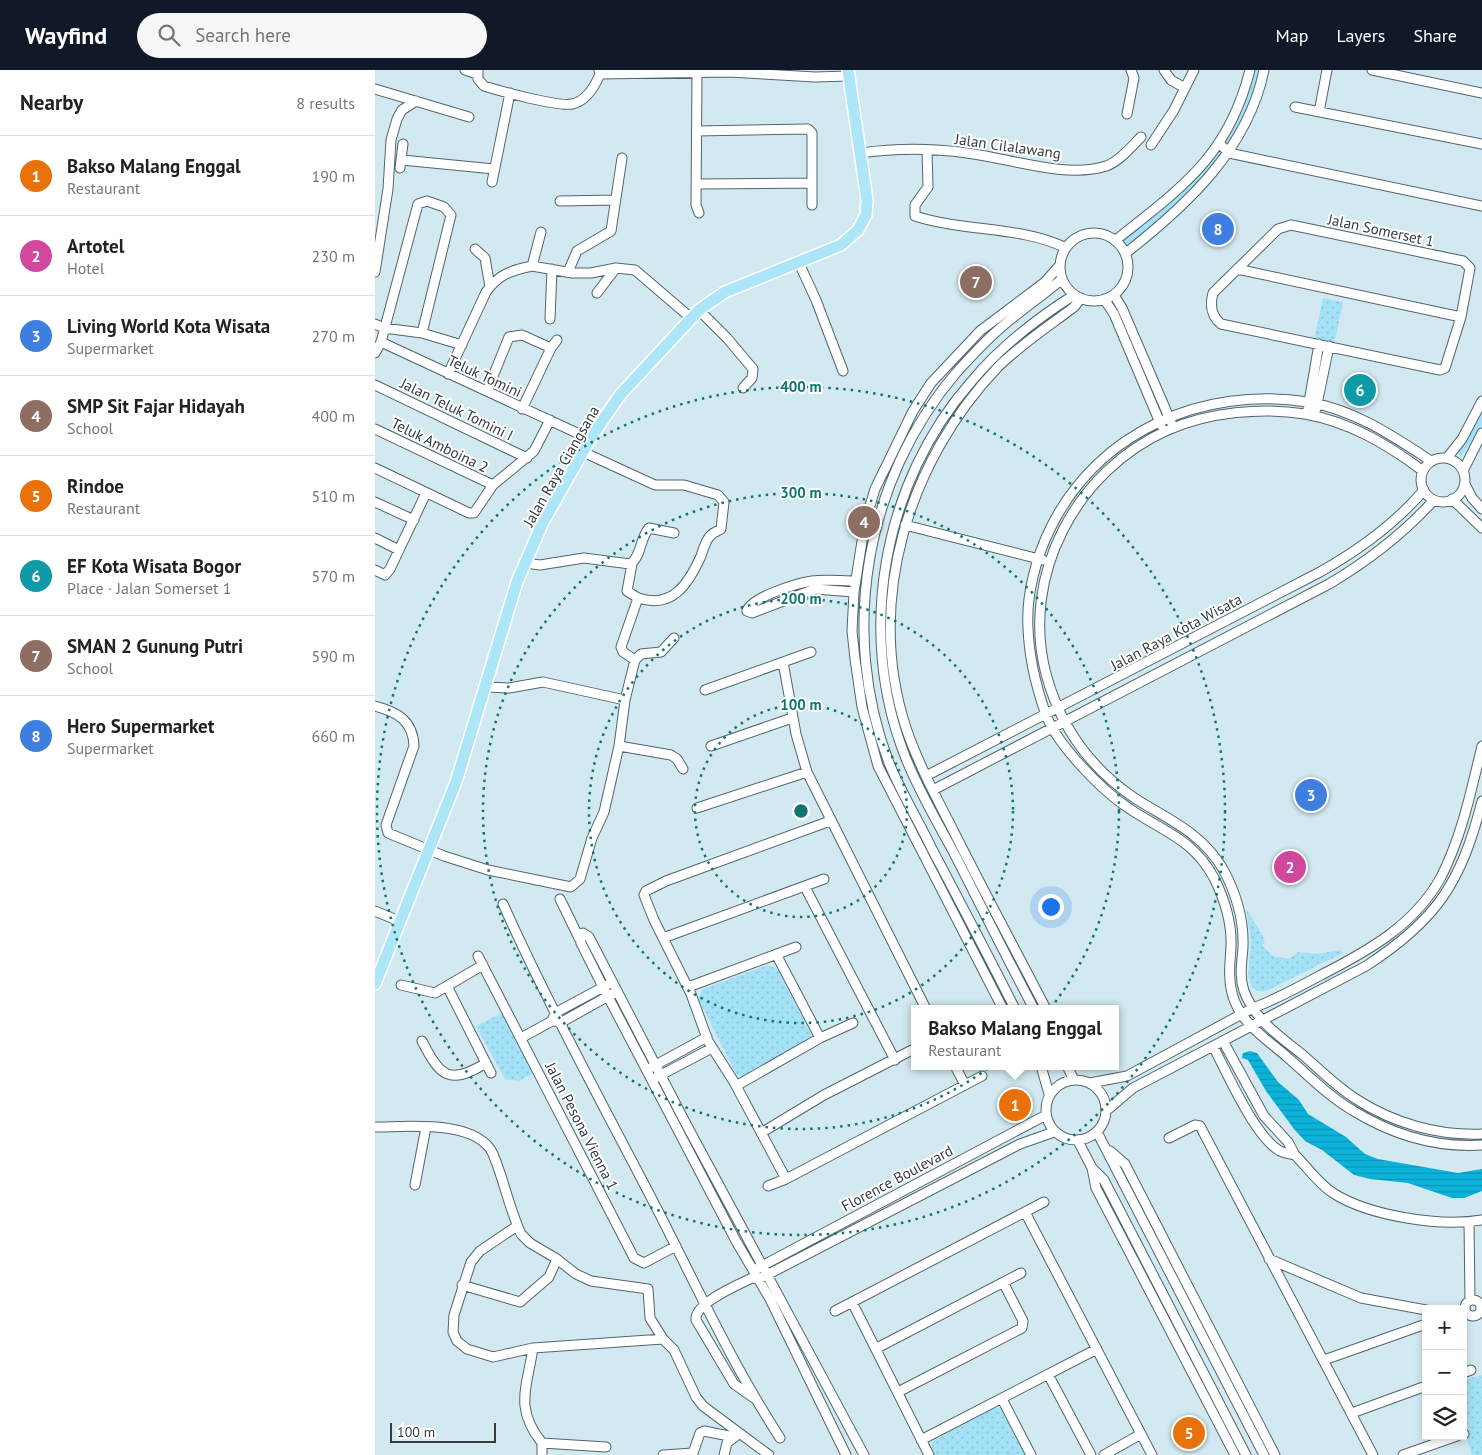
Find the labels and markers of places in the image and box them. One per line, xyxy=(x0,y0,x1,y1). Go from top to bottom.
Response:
pin: 8 xyxy=(1202,210,1234,248)
pin: 7 xyxy=(960,263,992,301)
pin: 6 xyxy=(1344,371,1376,409)
pin: 4 xyxy=(848,503,880,541)
pin: 3 xyxy=(1295,776,1327,814)
centre of rings xyxy=(792,802,810,820)
pin: 2 xyxy=(1274,848,1306,886)
pin: 1 xyxy=(999,1086,1031,1124)
pin: 5 xyxy=(1173,1414,1205,1452)

